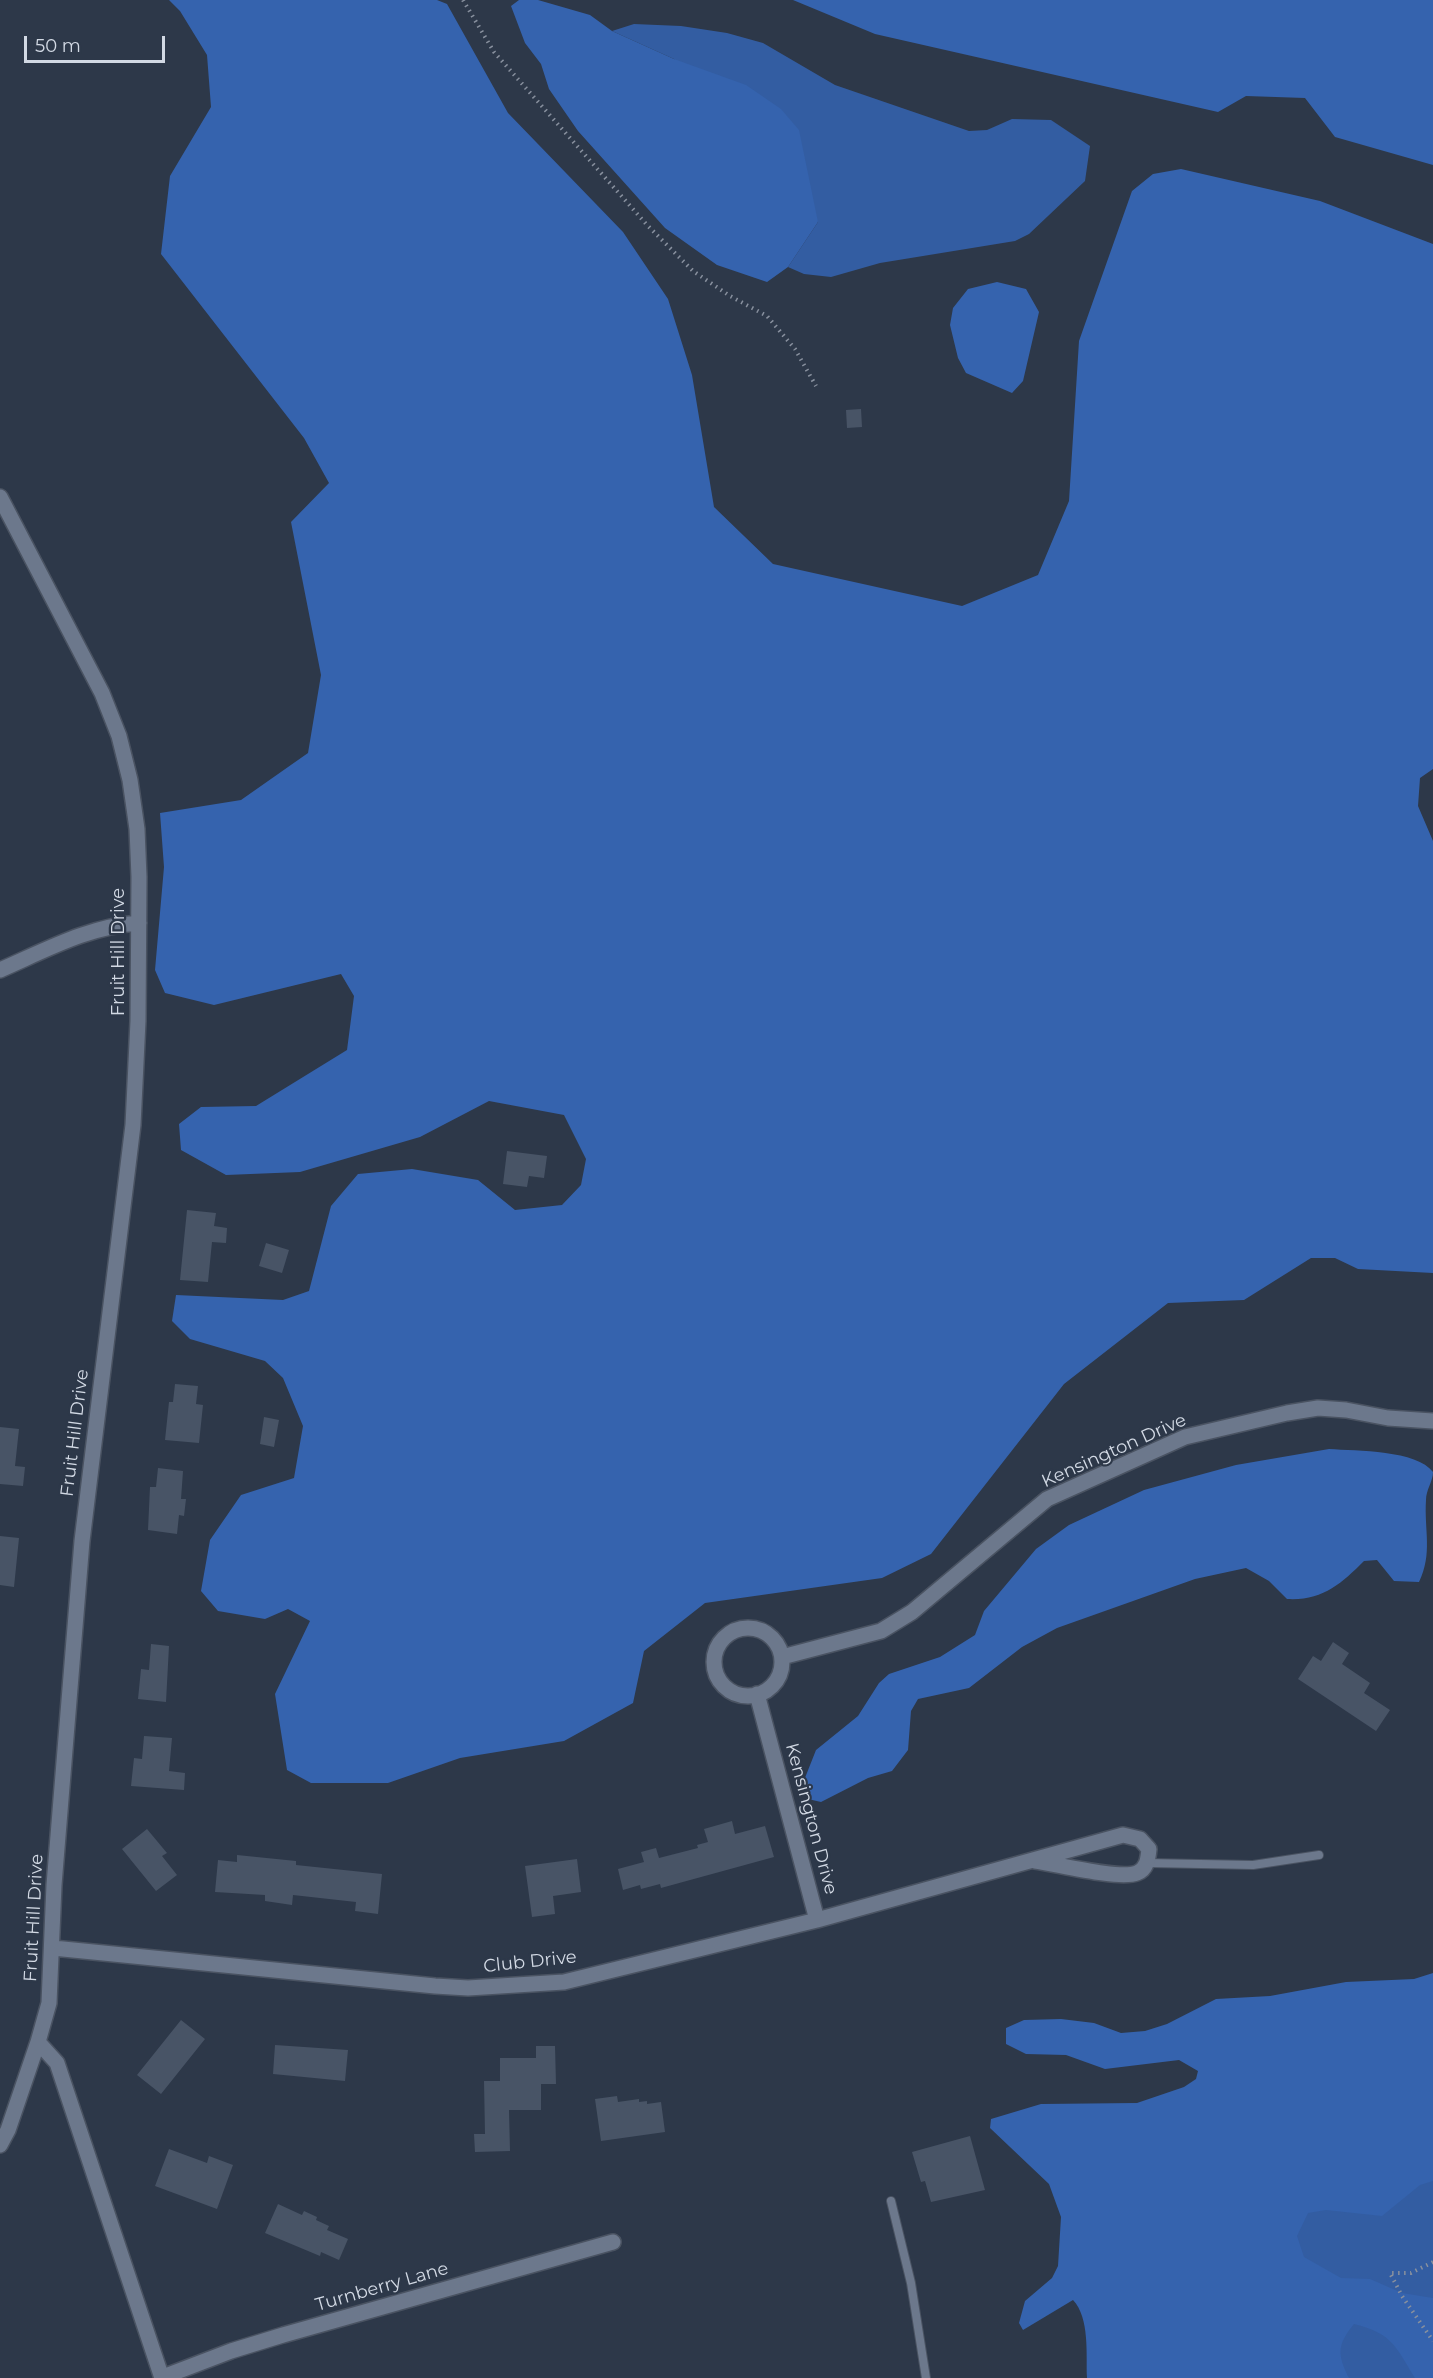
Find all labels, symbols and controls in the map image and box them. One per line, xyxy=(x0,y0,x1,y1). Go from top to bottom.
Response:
scale bar xyxy=(27,24,168,62)
text: 50 m xyxy=(35,35,81,57)
street label: Fruit Hill Drive xyxy=(108,888,130,1016)
street label: Fruit Hill Drive xyxy=(56,1368,94,1498)
street label: Kensington Drive xyxy=(1038,1409,1190,1493)
street label: Kensington Drive xyxy=(780,1741,842,1897)
street label: Fruit Hill Drive xyxy=(20,1853,48,1983)
street label: Club Drive xyxy=(482,1946,578,1978)
street label: Turnberry Lane xyxy=(313,2258,451,2316)

